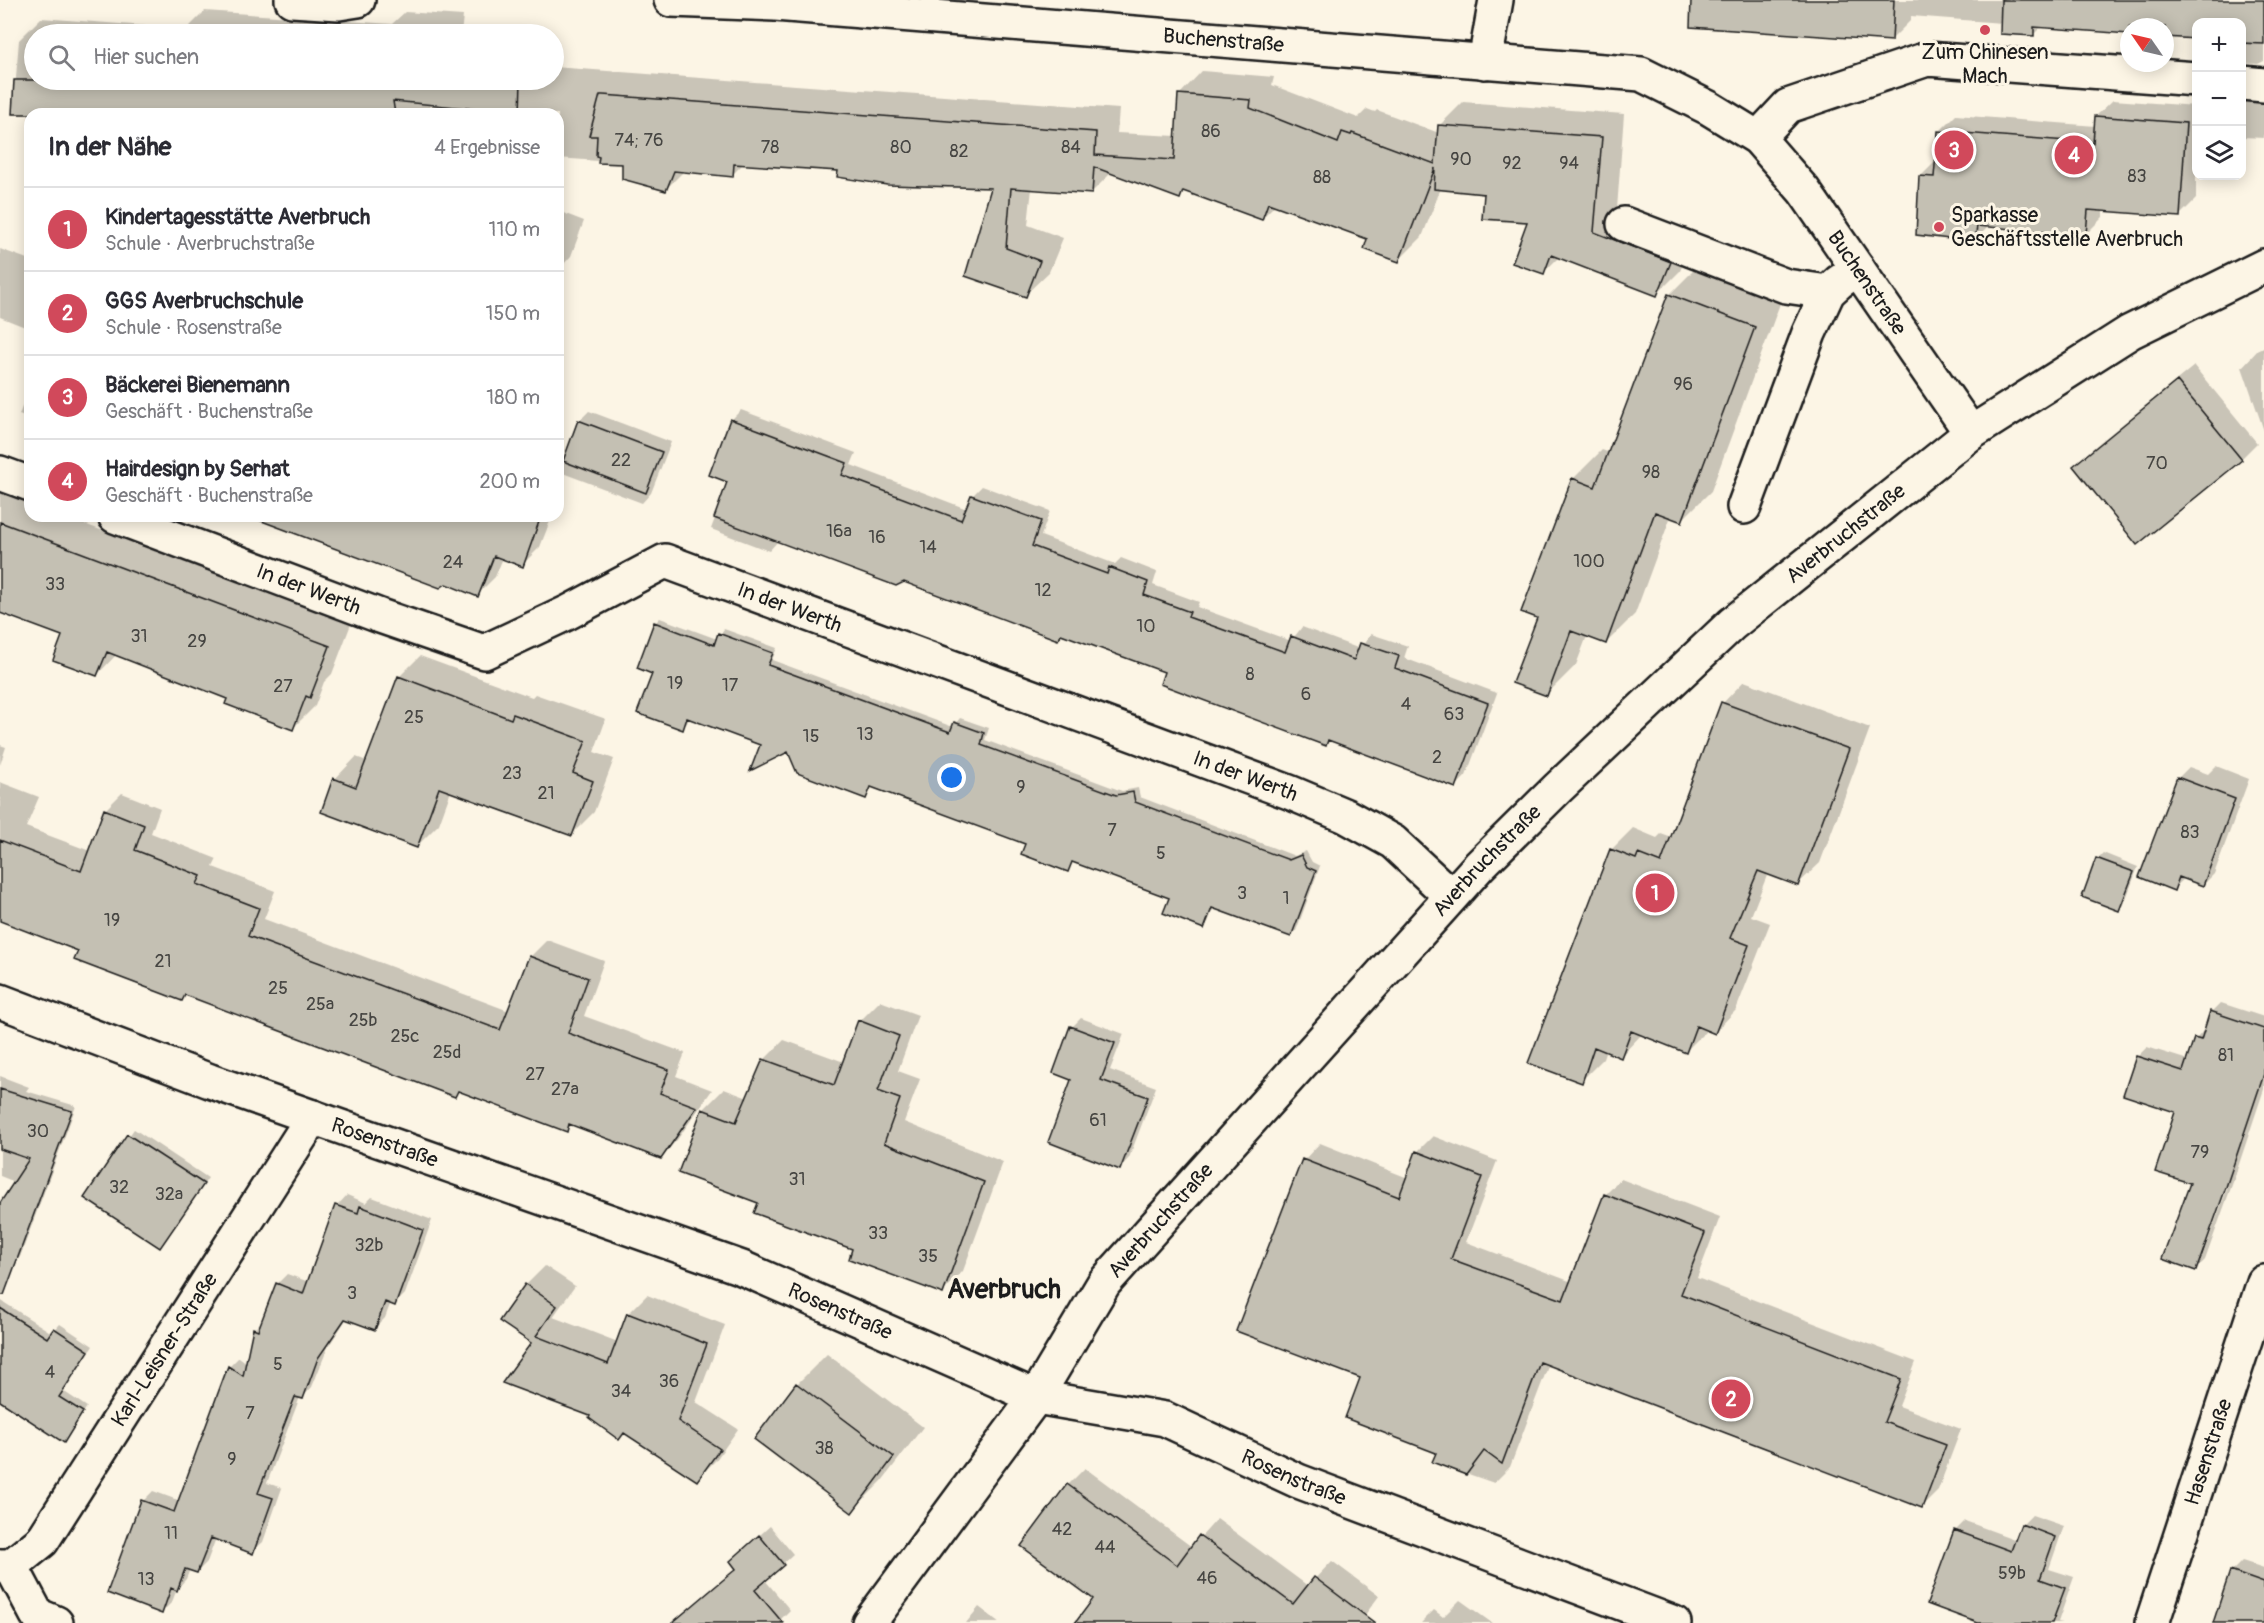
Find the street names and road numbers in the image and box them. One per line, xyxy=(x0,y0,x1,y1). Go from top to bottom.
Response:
street label: Buchenstraße xyxy=(1162,22,1286,59)
street label: Buchenstraße xyxy=(1821,225,1913,341)
street label: Averbruchstraße xyxy=(1781,477,1912,590)
street label: In der Werth xyxy=(253,558,364,622)
street label: In der Werth xyxy=(734,576,846,639)
street label: In der Werth xyxy=(1189,745,1302,808)
street label: Averbruchstraße xyxy=(1427,799,1548,922)
street label: Rosenstraße xyxy=(328,1112,442,1174)
street label: Averbruchstraße xyxy=(1102,1157,1220,1284)
street label: Karl-Leisner-Straße xyxy=(106,1267,224,1432)
street label: Rosenstraße xyxy=(784,1277,897,1347)
street label: Hasenstraße xyxy=(2179,1395,2239,1509)
street label: Rosenstraße xyxy=(1237,1443,1350,1512)

